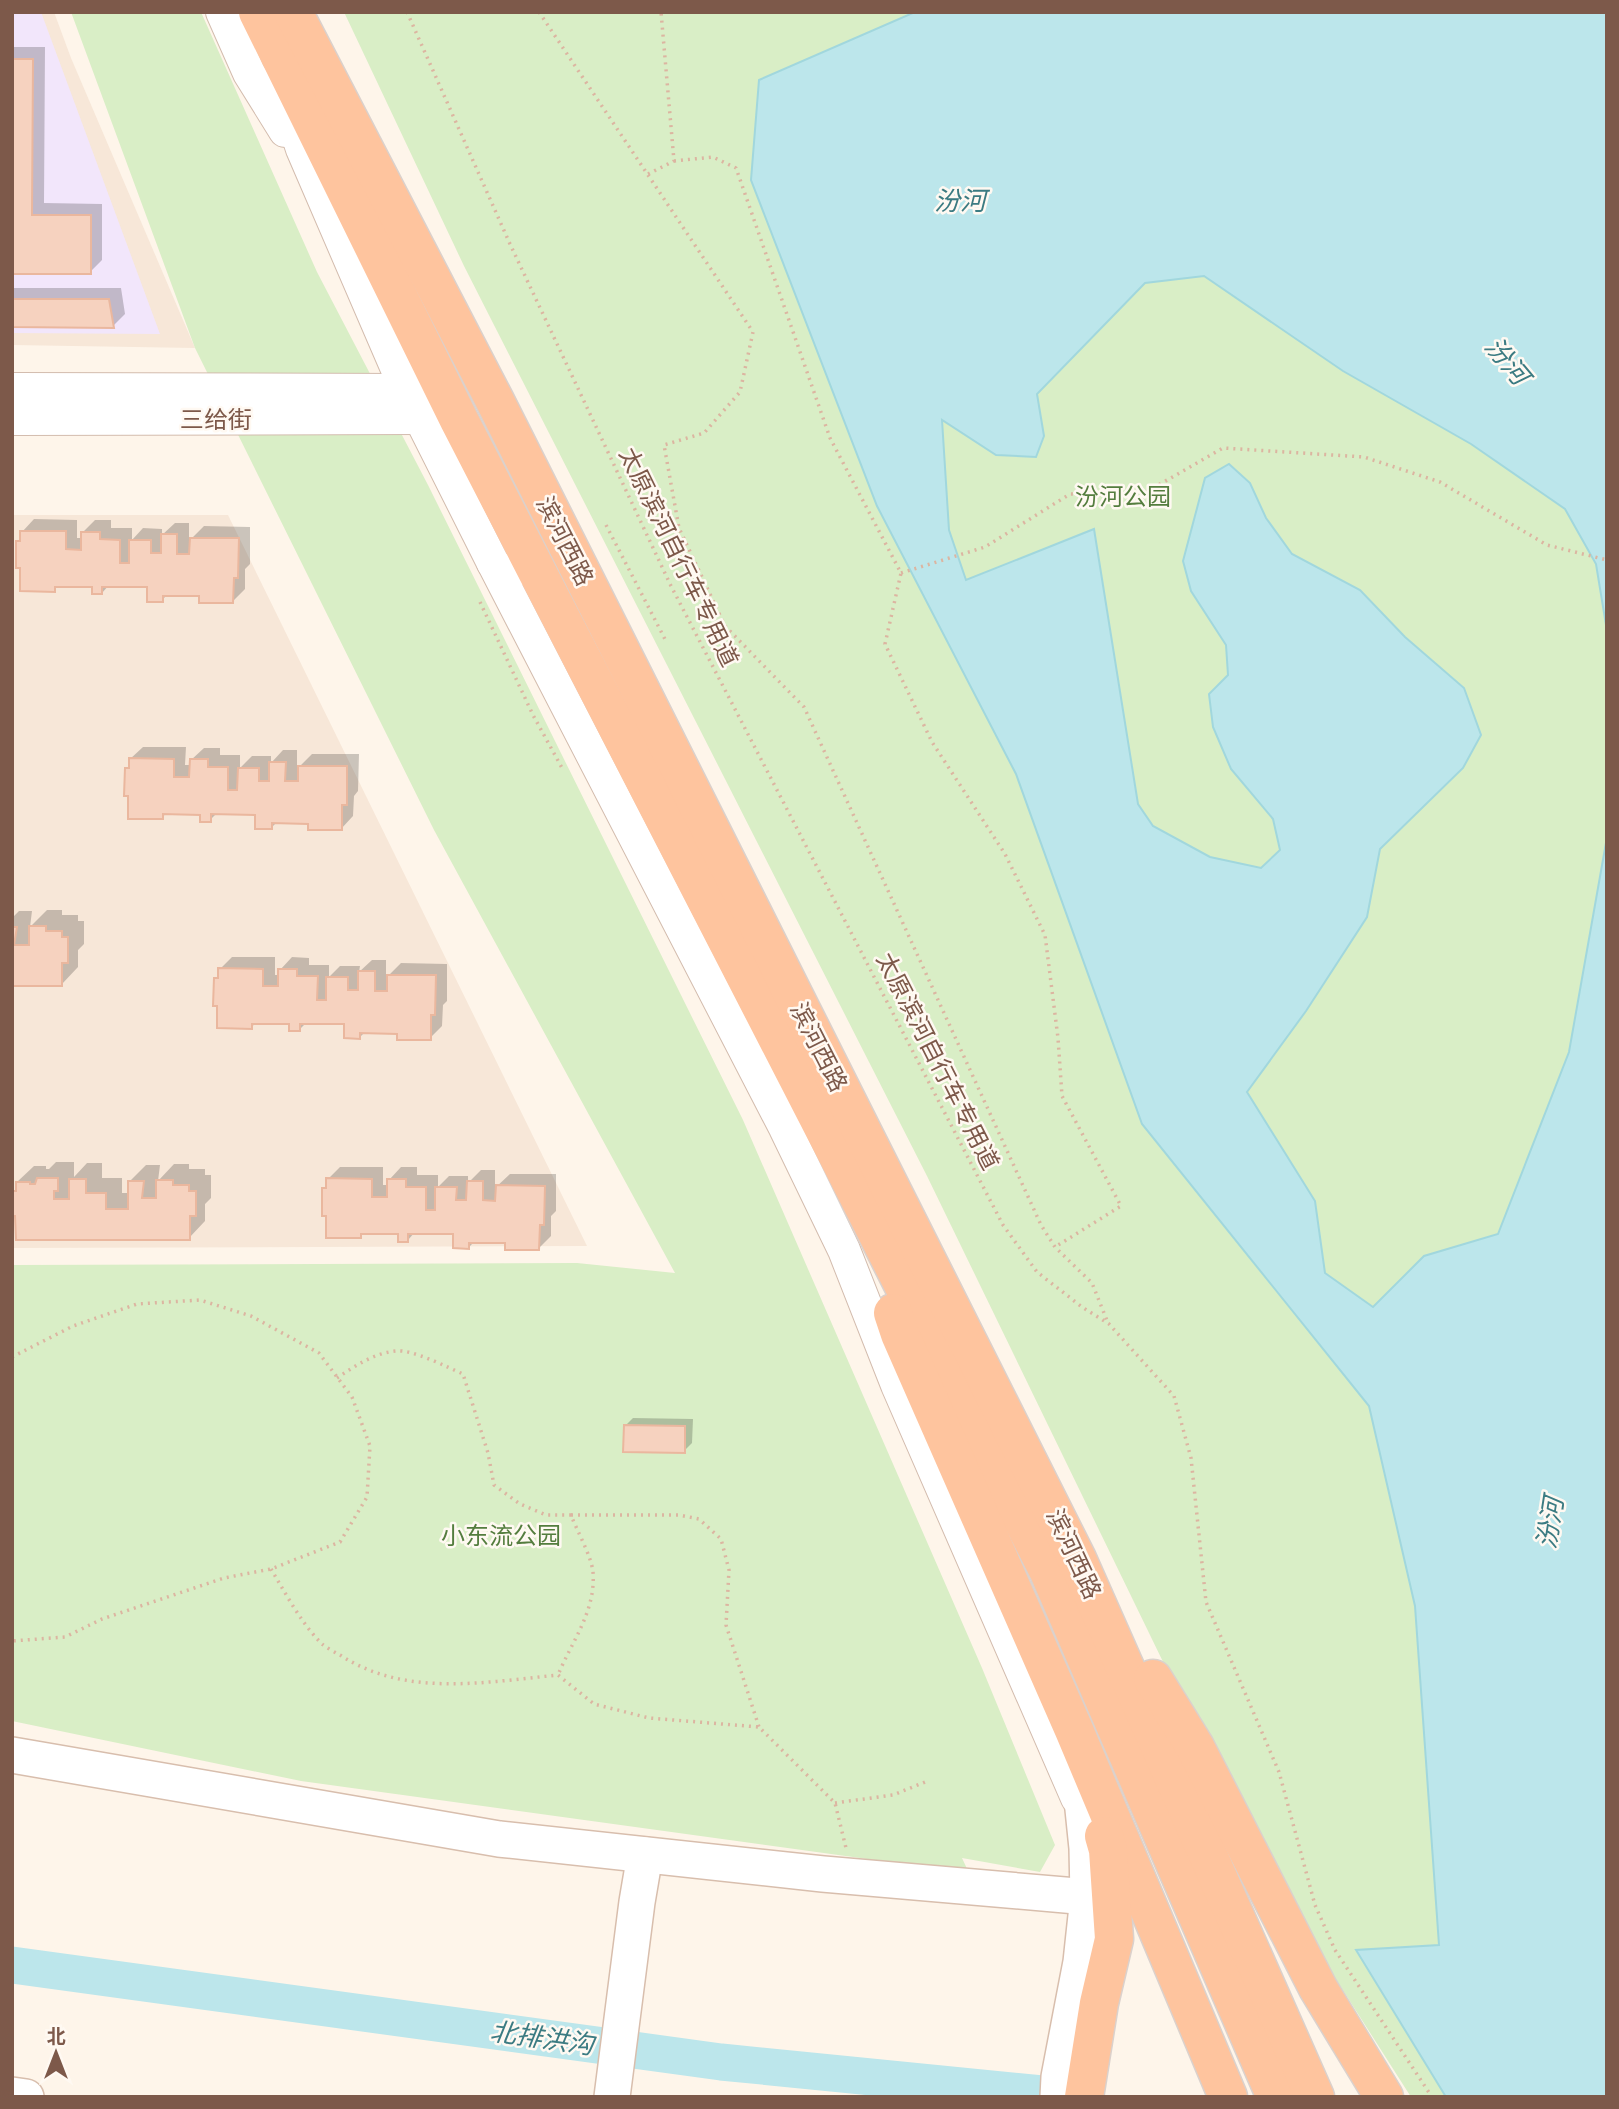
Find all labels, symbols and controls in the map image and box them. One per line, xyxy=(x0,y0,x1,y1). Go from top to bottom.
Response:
water label: 汾河 xyxy=(934,186,991,216)
water label: 汾河 xyxy=(1479,331,1538,394)
street label: 三给街 xyxy=(180,405,252,434)
street label: 太原滨河自行车专用道 xyxy=(613,443,745,671)
park label: 汾河公园 xyxy=(1075,482,1171,511)
street label: 滨河西路 xyxy=(530,492,600,590)
street label: 太原滨河自行车专用道 xyxy=(871,947,1005,1175)
street label: 滨河西路 xyxy=(784,998,854,1096)
water label: 汾河 xyxy=(1531,1490,1570,1551)
street label: 滨河西路 xyxy=(1041,1504,1107,1604)
park label: 小东流公园 xyxy=(441,1521,561,1550)
water label: 北排洪沟 xyxy=(488,2016,599,2061)
north arrow xyxy=(21,2018,91,2088)
text: 北 xyxy=(46,2025,66,2047)

